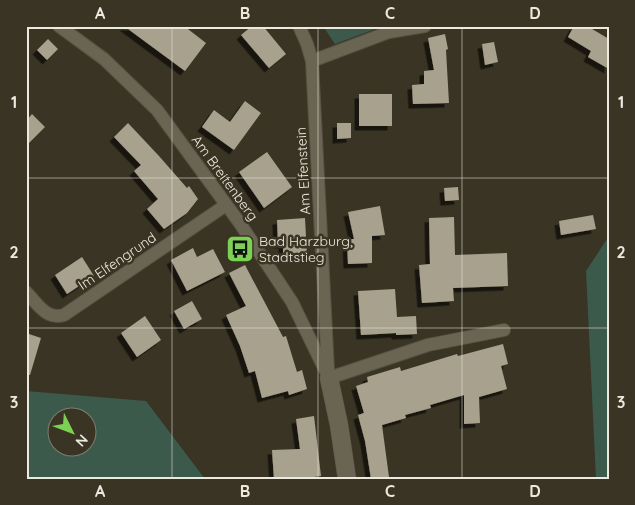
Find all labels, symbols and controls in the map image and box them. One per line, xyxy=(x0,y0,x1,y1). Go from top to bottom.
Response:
text: A xyxy=(95,3,106,23)
text: B xyxy=(240,3,250,23)
text: C xyxy=(385,3,395,23)
text: D xyxy=(529,3,541,23)
text: 1 xyxy=(11,92,17,112)
text: 1 xyxy=(618,92,624,112)
street label: Am Elfenstein xyxy=(292,127,314,215)
street label: Am Breitenberg xyxy=(188,132,262,224)
street label: Im Elfengrund xyxy=(74,228,160,294)
place label: Bad Harzburg, Stadtstieg xyxy=(259,232,353,266)
bus stop icon: Bad Harzburg, Stadtstieg xyxy=(225,234,255,264)
text: 2 xyxy=(9,242,19,262)
text: 2 xyxy=(616,242,626,262)
text: 3 xyxy=(10,392,18,412)
text: 3 xyxy=(617,392,625,412)
north arrow xyxy=(48,408,98,458)
text: N xyxy=(72,431,92,451)
text: A xyxy=(95,481,106,501)
text: B xyxy=(240,481,250,501)
text: C xyxy=(385,481,395,501)
text: D xyxy=(529,481,541,501)

